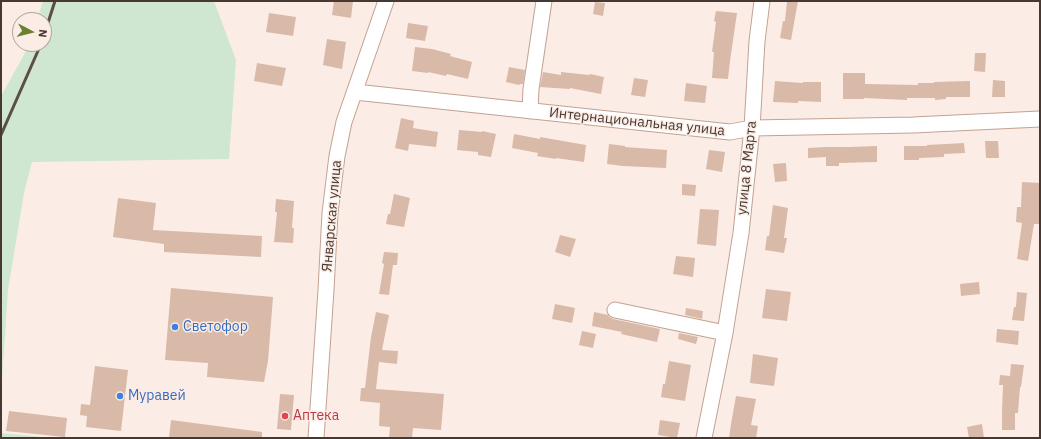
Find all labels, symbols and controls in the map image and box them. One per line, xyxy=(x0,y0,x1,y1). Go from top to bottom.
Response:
north arrow xyxy=(12,12,52,52)
text: N xyxy=(35,29,50,38)
street label: Интернациональная улица xyxy=(548,104,726,140)
street label: улица 8 Марта xyxy=(734,120,760,216)
street label: Январская улица xyxy=(319,159,345,273)
place label: Светофор xyxy=(183,319,248,335)
marker: Светофор xyxy=(170,322,180,332)
place label: Муравей xyxy=(128,388,186,404)
marker: Муравей xyxy=(115,391,125,401)
place label: Аптека xyxy=(293,408,339,424)
marker: Аптека xyxy=(280,411,290,421)

